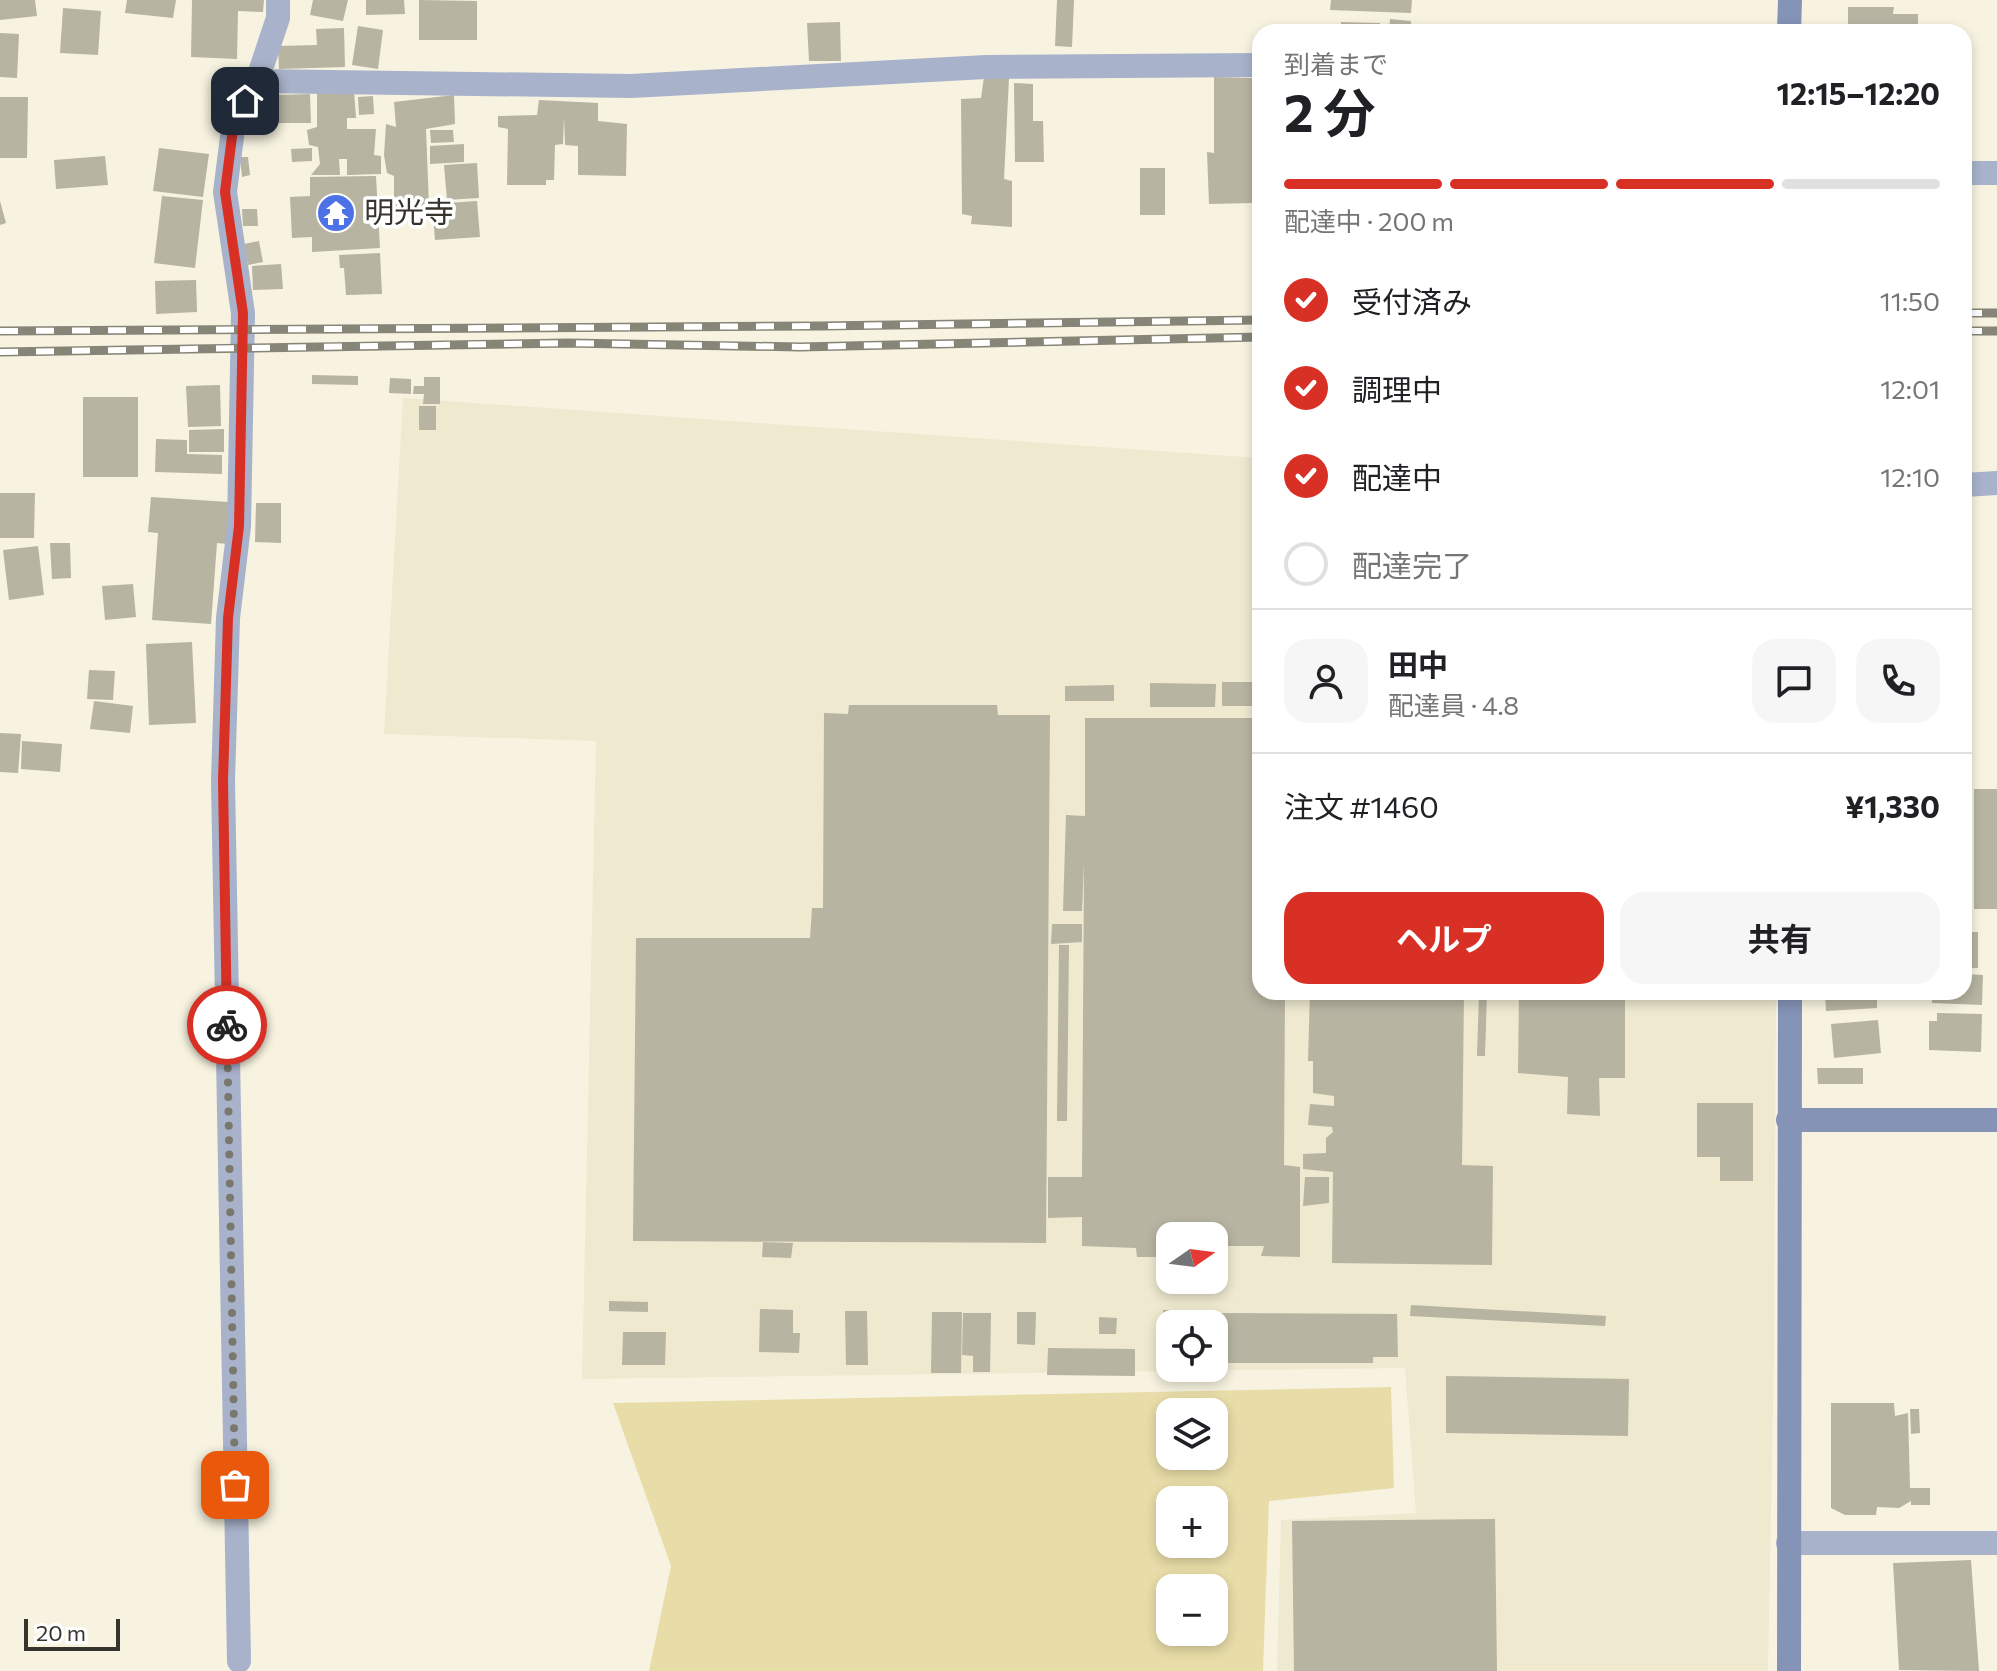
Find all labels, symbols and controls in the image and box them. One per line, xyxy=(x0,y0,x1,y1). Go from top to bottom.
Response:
text: 到着まで xyxy=(1284,48,1388,79)
pin xyxy=(211,67,279,135)
text: 12:15–12:20 xyxy=(1777,74,1940,111)
icon: home xyxy=(223,79,267,123)
text: 2 分 xyxy=(1284,79,1376,143)
temple icon: 明光寺 xyxy=(315,192,357,234)
place label: 明光寺 xyxy=(364,192,454,229)
text: 配達中 · 200 m xyxy=(1284,205,1454,236)
icon: check xyxy=(1284,278,1328,322)
text: 受付済み xyxy=(1352,282,1472,319)
text: 11:50 xyxy=(1880,285,1940,316)
icon: check xyxy=(1284,366,1328,410)
text: 調理中 xyxy=(1352,370,1442,407)
text: 12:01 xyxy=(1880,373,1940,404)
icon: check xyxy=(1284,454,1328,498)
text: 配達中 xyxy=(1352,458,1442,495)
text: 12:10 xyxy=(1880,461,1940,492)
text: 配達完了 xyxy=(1352,546,1472,583)
button: person xyxy=(1284,639,1368,723)
button: chat xyxy=(1752,639,1836,723)
button: phone xyxy=(1856,639,1940,723)
text: 田中 xyxy=(1388,645,1448,682)
text: 配達員 · 4.8 xyxy=(1388,689,1519,720)
text: 注文 #1460 xyxy=(1284,787,1439,824)
text: ¥1,330 xyxy=(1845,787,1940,824)
button: ヘルプ xyxy=(1284,892,1604,984)
button: 共有 xyxy=(1620,892,1940,984)
courier xyxy=(187,985,267,1065)
icon: bike xyxy=(205,1003,249,1047)
north arrow xyxy=(1156,1222,1228,1294)
map controls xyxy=(1156,1222,1228,1646)
button: locate xyxy=(1156,1310,1228,1382)
button: layers xyxy=(1156,1398,1228,1470)
pin xyxy=(201,1451,269,1519)
icon: bag xyxy=(213,1463,257,1507)
button: + xyxy=(1156,1486,1228,1558)
button: − xyxy=(1156,1574,1228,1646)
scale bar xyxy=(24,1615,120,1651)
text: 20 m xyxy=(36,1619,86,1646)

